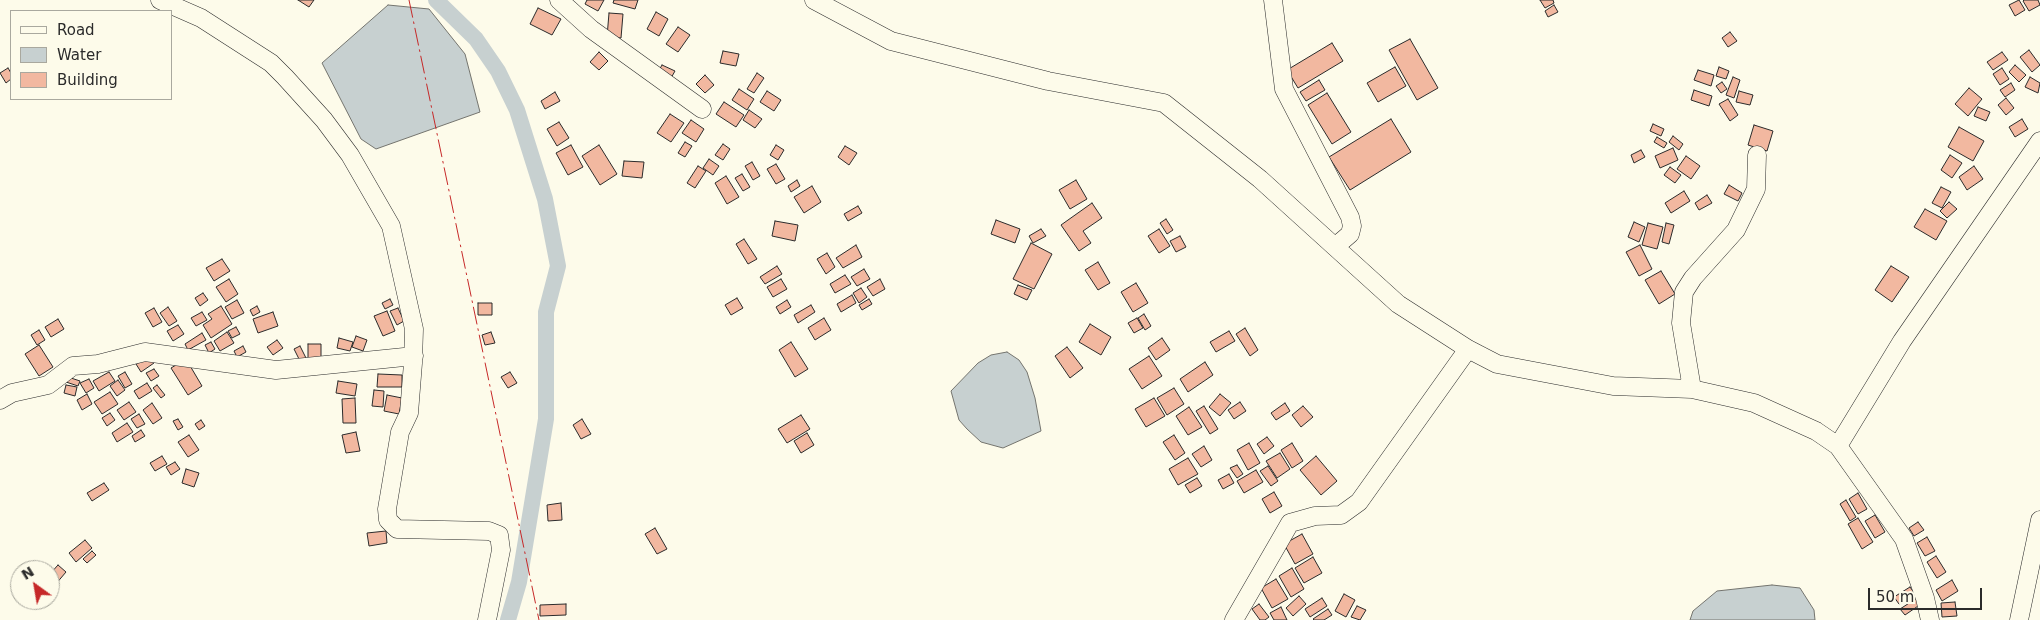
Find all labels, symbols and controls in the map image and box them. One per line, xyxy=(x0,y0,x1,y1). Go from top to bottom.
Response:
legend xyxy=(10,10,172,100)
text: Road xyxy=(57,21,95,39)
text: Water xyxy=(57,46,101,64)
text: Building xyxy=(57,71,118,89)
north arrow xyxy=(10,560,60,610)
text: N xyxy=(18,563,37,583)
scale bar xyxy=(1870,578,1984,610)
text: 50 m xyxy=(1876,588,1914,606)

